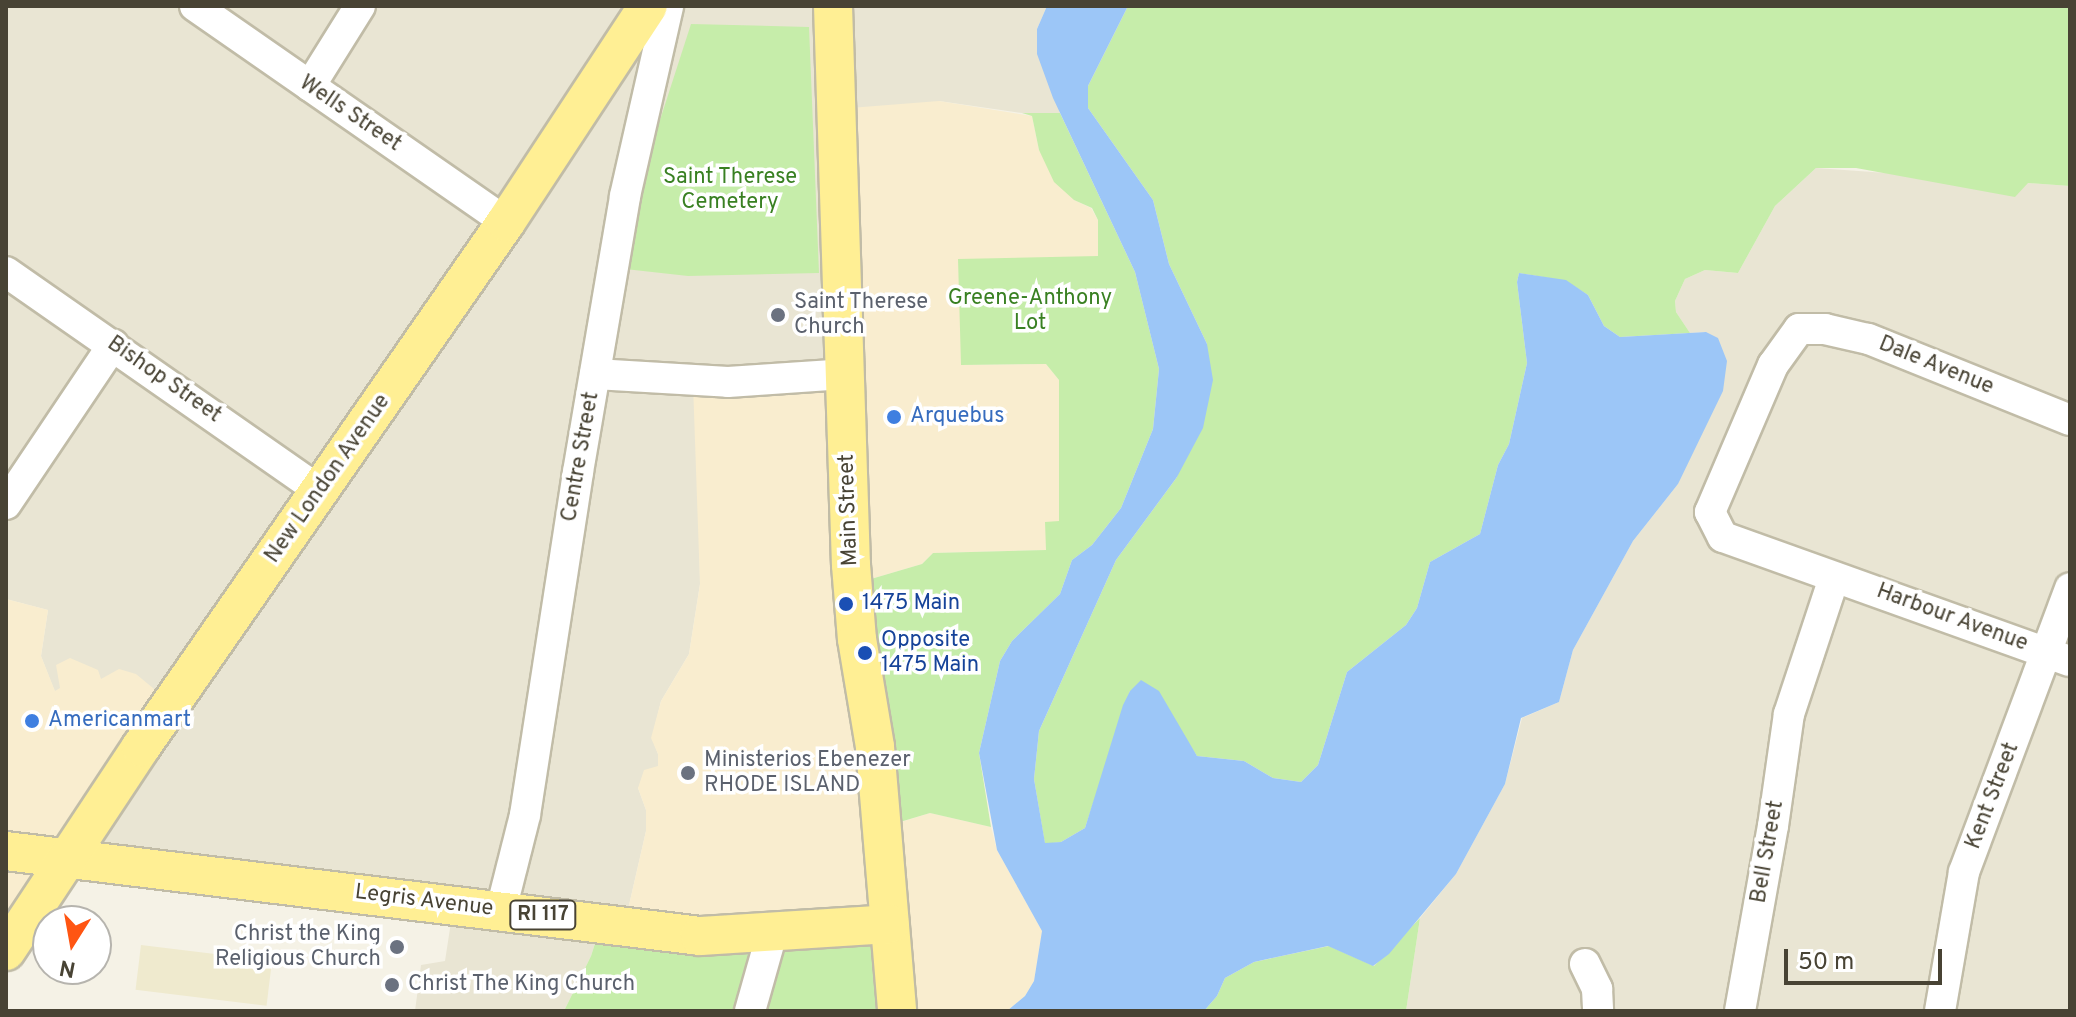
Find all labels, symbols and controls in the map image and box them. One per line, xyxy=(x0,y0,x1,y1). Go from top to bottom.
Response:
street label: Wells Street xyxy=(294,70,406,158)
park label: Saint Therese Cemetery xyxy=(662,164,798,216)
park label: Greene-Anthony Lot xyxy=(948,285,1112,336)
place label: Saint Therese Church xyxy=(794,289,929,340)
marker: Saint Therese Church xyxy=(769,306,787,324)
street label: Bishop Street xyxy=(102,331,226,429)
street label: Dale Avenue xyxy=(1874,331,1998,401)
street label: New London Avenue xyxy=(260,389,396,569)
street label: Centre Street xyxy=(557,390,605,524)
place label: Arquebus xyxy=(910,404,1005,430)
marker: Arquebus xyxy=(885,408,903,426)
street label: Main Street xyxy=(834,453,864,567)
street label: Harbour Avenue xyxy=(1872,578,2032,658)
place label: 1475 Main xyxy=(862,591,960,617)
marker: 1475 Main xyxy=(837,595,855,613)
place label: Opposite 1475 Main xyxy=(881,627,979,678)
marker: Opposite 1475 Main xyxy=(856,644,874,662)
place label: Americanmart xyxy=(48,708,191,734)
marker: Americanmart xyxy=(23,712,41,730)
street label: Kent Street xyxy=(1961,739,2025,853)
place label: Ministerios Ebenezer RHODE ISLAND xyxy=(704,747,911,798)
marker: Ministerios Ebenezer RHODE ISLAND xyxy=(679,764,697,782)
street label: Bell Street xyxy=(1746,799,1790,905)
street label: Legris Avenue xyxy=(353,879,495,923)
road number: RI 117 xyxy=(509,899,577,931)
north arrow xyxy=(32,905,112,985)
place label: Christ the King Religious Church xyxy=(215,921,381,972)
scale bar xyxy=(1788,933,1946,983)
marker: Christ the King Religious Church xyxy=(388,938,406,956)
text: 50 m xyxy=(1798,948,1854,978)
text: N xyxy=(57,952,78,982)
place label: Christ The King Church xyxy=(408,972,636,998)
marker: Christ The King Church xyxy=(383,976,401,994)

